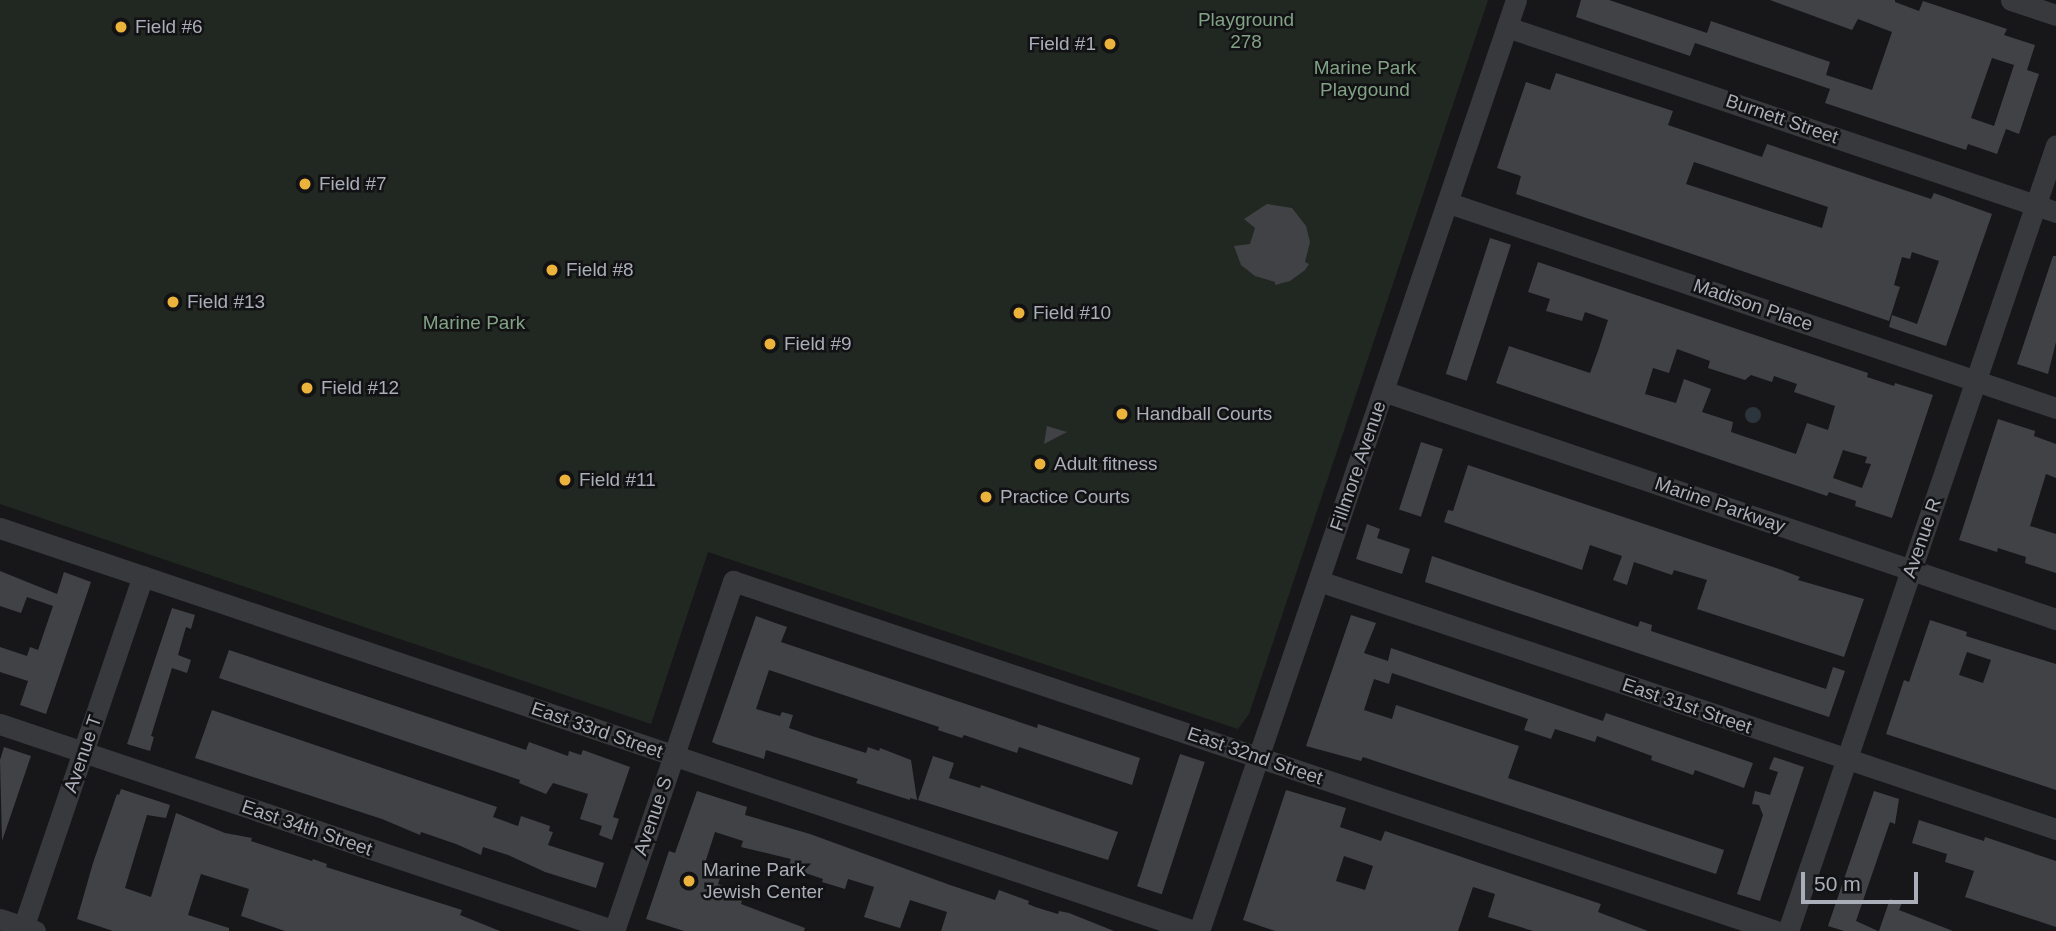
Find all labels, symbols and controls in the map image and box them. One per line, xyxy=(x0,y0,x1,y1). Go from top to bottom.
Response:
park label: Playground 278 xyxy=(1198,9,1294,53)
place label: Field #6 xyxy=(135,16,203,38)
marker: Field #6 xyxy=(113,19,129,35)
place label: Field #1 xyxy=(1028,33,1096,55)
marker: Field #1 xyxy=(1102,36,1118,52)
park label: Marine Park Playgound xyxy=(1314,57,1416,101)
street label: Burnett Street xyxy=(1723,89,1841,149)
place label: Field #7 xyxy=(319,173,387,195)
marker: Field #7 xyxy=(297,176,313,192)
place label: Field #8 xyxy=(566,259,634,281)
marker: Field #8 xyxy=(544,262,560,278)
street label: Madison Place xyxy=(1690,274,1816,336)
place label: Field #13 xyxy=(187,291,265,313)
marker: Field #13 xyxy=(165,294,181,310)
place label: Field #10 xyxy=(1033,302,1111,324)
marker: Field #10 xyxy=(1011,305,1027,321)
park label: Marine Park xyxy=(423,312,525,334)
place label: Field #9 xyxy=(784,333,852,355)
marker: Field #9 xyxy=(762,336,778,352)
place label: Field #12 xyxy=(321,377,399,399)
marker: Field #12 xyxy=(299,380,315,396)
street label: Fillmore Avenue xyxy=(1325,398,1391,534)
place label: Handball Courts xyxy=(1136,403,1272,425)
marker: Handball Courts xyxy=(1114,406,1130,422)
place label: Adult fitness xyxy=(1054,453,1157,475)
marker: Adult fitness xyxy=(1032,456,1048,472)
place label: Field #11 xyxy=(579,469,656,491)
marker: Field #11 xyxy=(557,472,573,488)
street label: Marine Parkway xyxy=(1652,472,1788,538)
place label: Practice Courts xyxy=(1000,486,1130,508)
marker: Practice Courts xyxy=(978,489,994,505)
street label: Avenue R xyxy=(1898,495,1946,581)
street label: East 31st Street xyxy=(1619,673,1755,739)
street label: East 33rd Street xyxy=(528,697,666,763)
street label: Avenue T xyxy=(59,712,107,796)
street label: East 32nd Street xyxy=(1184,722,1326,790)
street label: Avenue S xyxy=(629,773,677,859)
street label: East 34th Street xyxy=(239,795,375,861)
scale bar xyxy=(1804,858,1921,902)
place label: Marine Park Jewish Center xyxy=(703,859,823,903)
text: 50 m xyxy=(1814,872,1861,895)
marker: Marine Park Jewish Center xyxy=(681,873,697,889)

